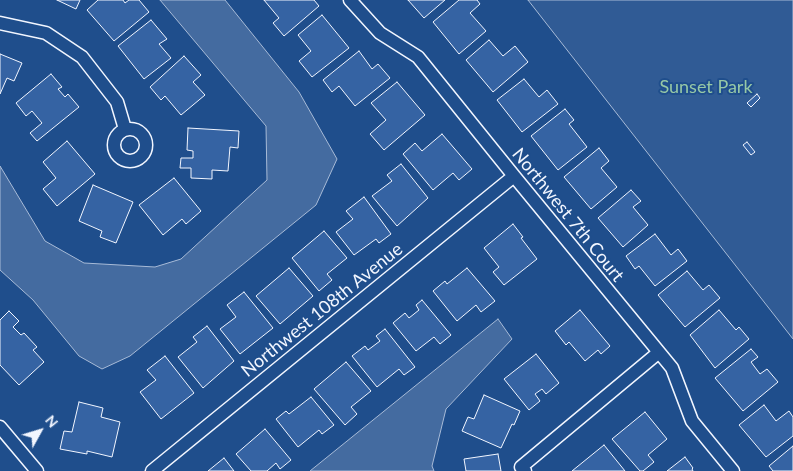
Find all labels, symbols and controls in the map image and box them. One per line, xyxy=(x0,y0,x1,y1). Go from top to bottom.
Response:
park label: Sunset Park xyxy=(659,76,753,98)
street label: Northwest 7th Court xyxy=(507,144,629,286)
street label: Northwest 108th Avenue xyxy=(237,238,407,382)
north arrow xyxy=(15,406,65,456)
text: N xyxy=(42,412,62,431)

